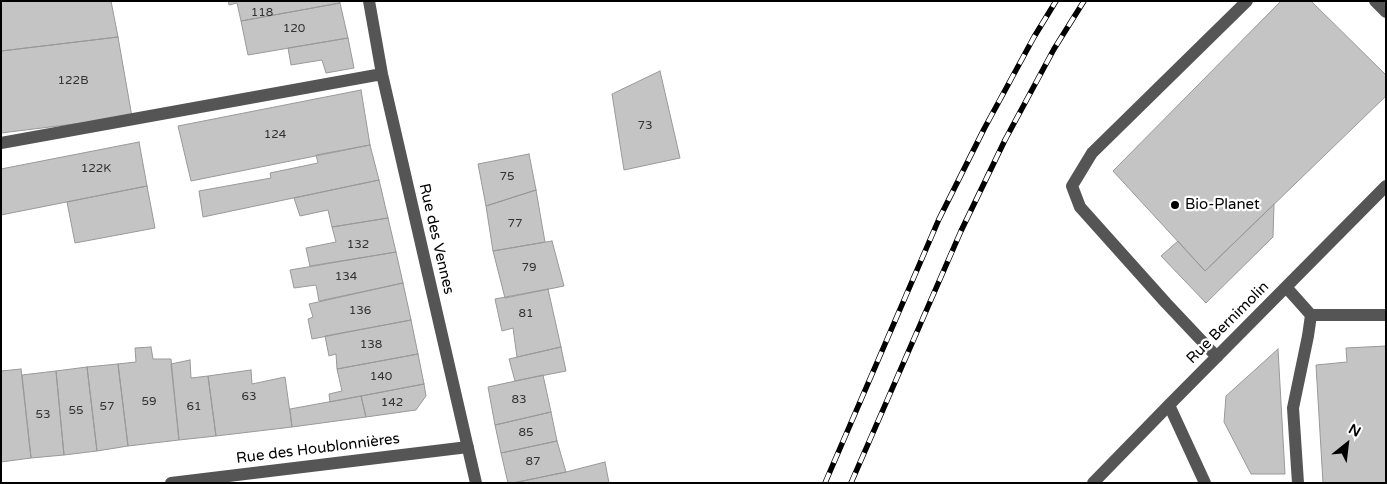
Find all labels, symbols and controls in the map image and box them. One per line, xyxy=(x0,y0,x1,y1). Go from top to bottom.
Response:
house number: 118 xyxy=(251,6,273,20)
house number: 120 xyxy=(283,22,305,36)
house number: 122B xyxy=(58,74,88,88)
house number: 73 xyxy=(637,119,653,133)
house number: 124 xyxy=(264,128,286,142)
house number: 122K xyxy=(81,162,111,176)
house number: 75 xyxy=(499,170,515,184)
street label: Rue des Vennes xyxy=(414,182,458,296)
place label: Bio-Planet xyxy=(1185,196,1260,214)
marker: Bio-Planet xyxy=(1169,199,1181,211)
house number: 77 xyxy=(507,217,523,231)
house number: 132 xyxy=(347,238,369,252)
house number: 79 xyxy=(521,261,537,275)
house number: 134 xyxy=(335,270,357,284)
street label: Rue Bernimolin xyxy=(1183,278,1273,368)
house number: 136 xyxy=(349,304,371,318)
house number: 81 xyxy=(518,307,534,321)
house number: 138 xyxy=(360,338,382,352)
house number: 140 xyxy=(370,370,392,384)
house number: 63 xyxy=(241,390,257,404)
house number: 83 xyxy=(511,393,527,407)
house number: 59 xyxy=(141,395,157,409)
house number: 142 xyxy=(381,396,403,410)
house number: 57 xyxy=(99,400,115,414)
house number: 61 xyxy=(186,400,202,414)
house number: 55 xyxy=(68,404,84,418)
house number: 53 xyxy=(35,408,51,422)
north arrow xyxy=(1322,419,1372,469)
text: N xyxy=(1345,420,1364,441)
house number: 85 xyxy=(518,426,534,440)
street label: Rue des Houblonnières xyxy=(235,430,401,468)
house number: 87 xyxy=(525,455,541,469)

